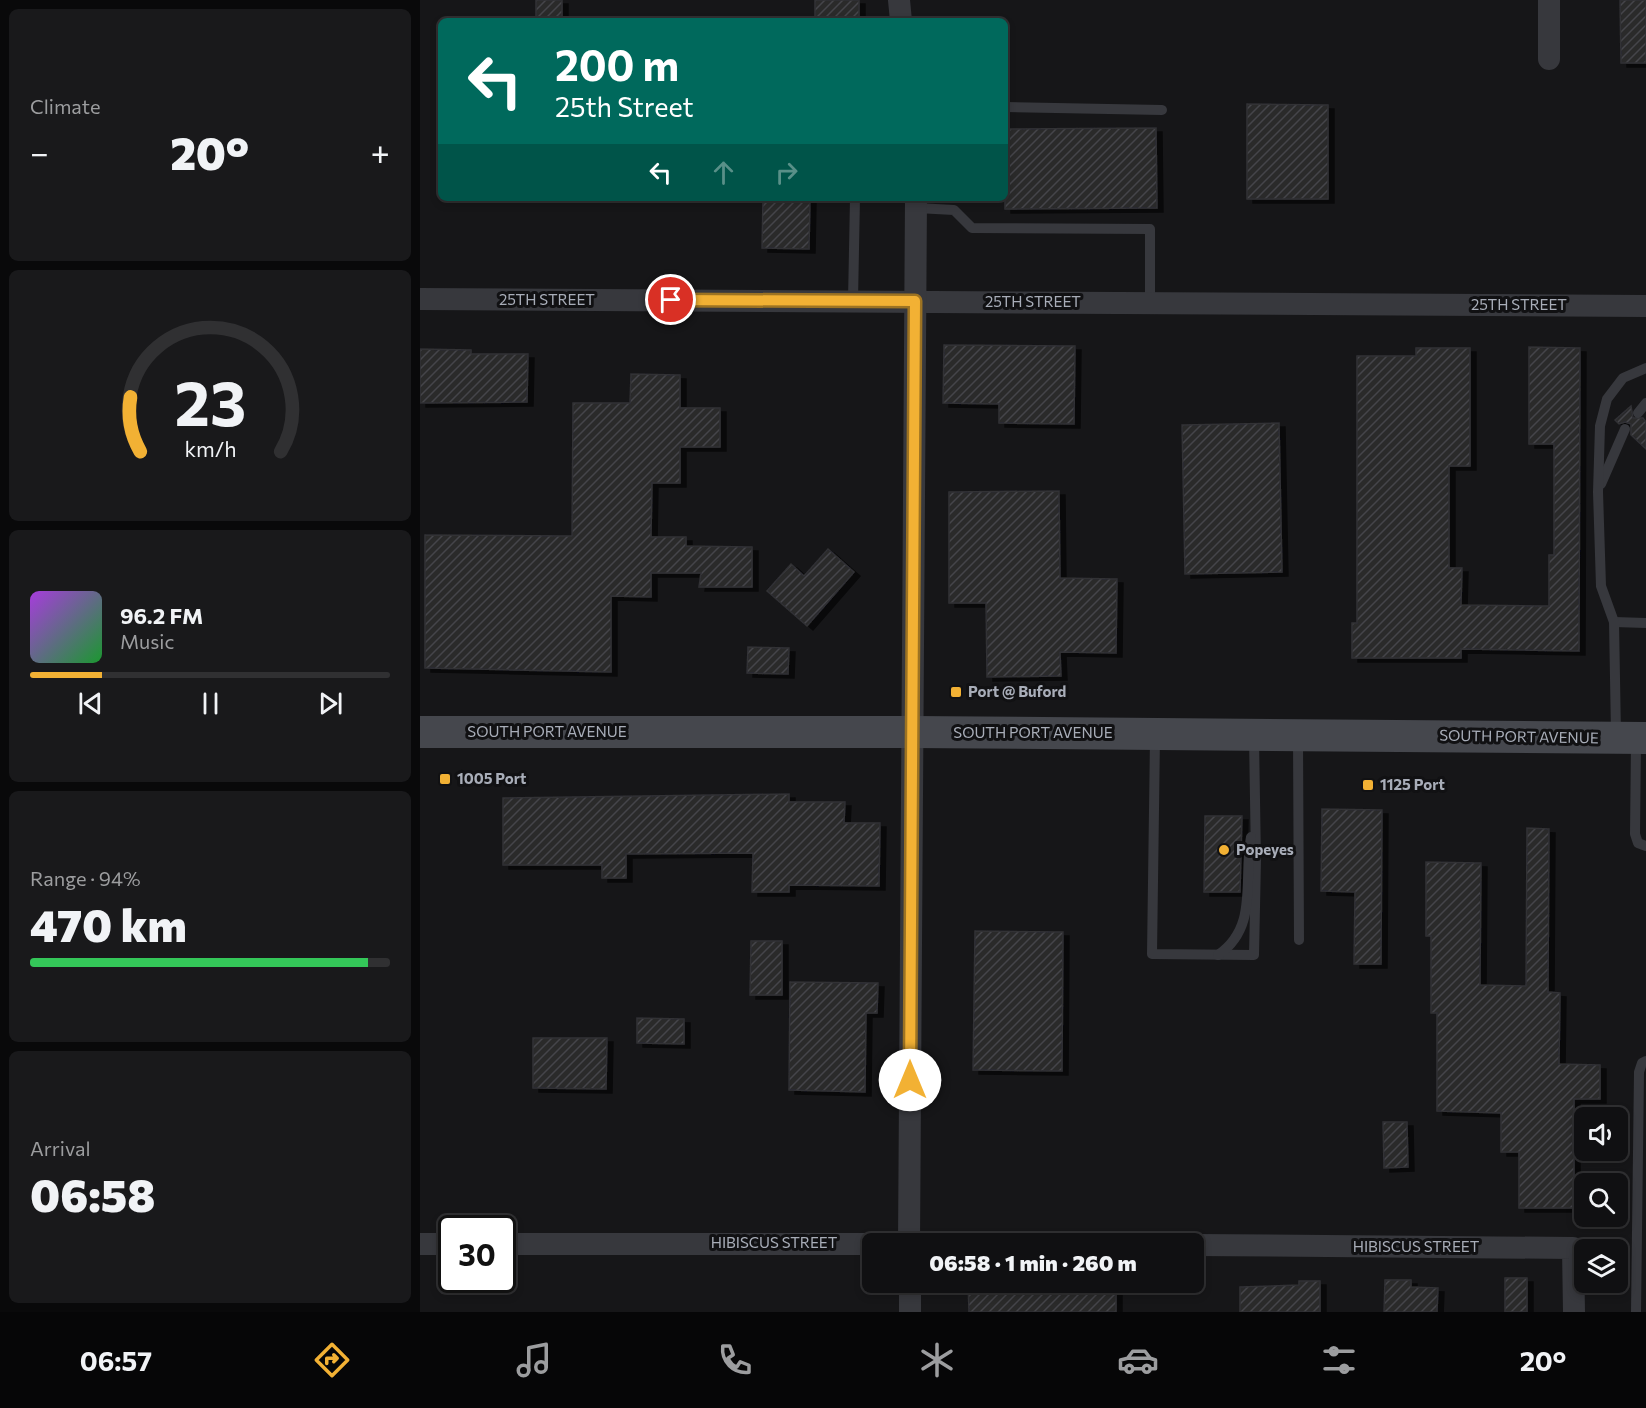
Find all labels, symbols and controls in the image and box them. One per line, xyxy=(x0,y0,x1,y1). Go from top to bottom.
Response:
text: 200 m xyxy=(555,38,679,90)
icon: left xyxy=(456,42,534,120)
text: 25th Street xyxy=(555,90,694,123)
text: Climate xyxy=(30,94,100,118)
text: 20° xyxy=(170,124,249,179)
text: − xyxy=(30,131,49,172)
text: + xyxy=(371,131,390,172)
icon: left xyxy=(644,156,677,189)
icon: ahead xyxy=(707,156,740,189)
icon: right xyxy=(770,156,803,189)
pin xyxy=(645,274,696,325)
icon: arrive xyxy=(654,283,687,316)
street label: 25TH STREET xyxy=(499,290,595,308)
street label: 25TH STREET xyxy=(985,292,1081,310)
street label: 25TH STREET xyxy=(1471,295,1567,313)
text: 23 xyxy=(174,364,246,440)
text: km/h xyxy=(184,436,236,462)
text: 96.2 FM xyxy=(120,602,203,629)
text: Music xyxy=(120,629,174,653)
place label: Port @ Buford xyxy=(968,682,1066,700)
marker: Port @ Buford xyxy=(949,685,963,699)
icon: previous xyxy=(74,687,107,720)
icon: pause xyxy=(194,687,227,720)
icon: next xyxy=(314,687,347,720)
street label: SOUTH PORT AVENUE xyxy=(467,722,627,740)
street label: SOUTH PORT AVENUE xyxy=(953,723,1113,741)
street label: SOUTH PORT AVENUE xyxy=(1439,726,1599,746)
place label: 1005 Port xyxy=(457,769,526,787)
marker: 1005 Port xyxy=(438,772,452,786)
place label: 1125 Port xyxy=(1380,775,1445,793)
marker: 1125 Port xyxy=(1361,778,1375,792)
place label: Popeyes xyxy=(1236,840,1294,858)
marker: Popeyes xyxy=(1217,843,1231,857)
text: Range · 94% xyxy=(30,866,141,890)
text: 470 km xyxy=(30,896,187,951)
position arrow xyxy=(878,1048,942,1112)
map controls xyxy=(1574,1107,1628,1293)
button: sound xyxy=(1574,1107,1628,1161)
text: Arrival xyxy=(30,1136,91,1160)
text: 06:58 xyxy=(30,1166,155,1221)
button: search xyxy=(1574,1173,1628,1227)
speed limit sign: 30 xyxy=(438,1215,516,1293)
street label: HIBISCUS STREET xyxy=(711,1233,838,1251)
street label: HIBISCUS STREET xyxy=(1353,1237,1480,1255)
button: layers xyxy=(1574,1239,1628,1293)
text: 06:58 · 1 min · 260 m xyxy=(929,1249,1137,1276)
icon: directions xyxy=(311,1339,353,1381)
icon: music xyxy=(513,1339,555,1381)
icon: phone xyxy=(714,1339,756,1381)
icon: climate xyxy=(916,1339,958,1381)
icon: car xyxy=(1117,1339,1159,1381)
icon: filters xyxy=(1318,1339,1360,1381)
text: 06:57 xyxy=(80,1344,152,1377)
text: 20° xyxy=(1520,1344,1566,1377)

